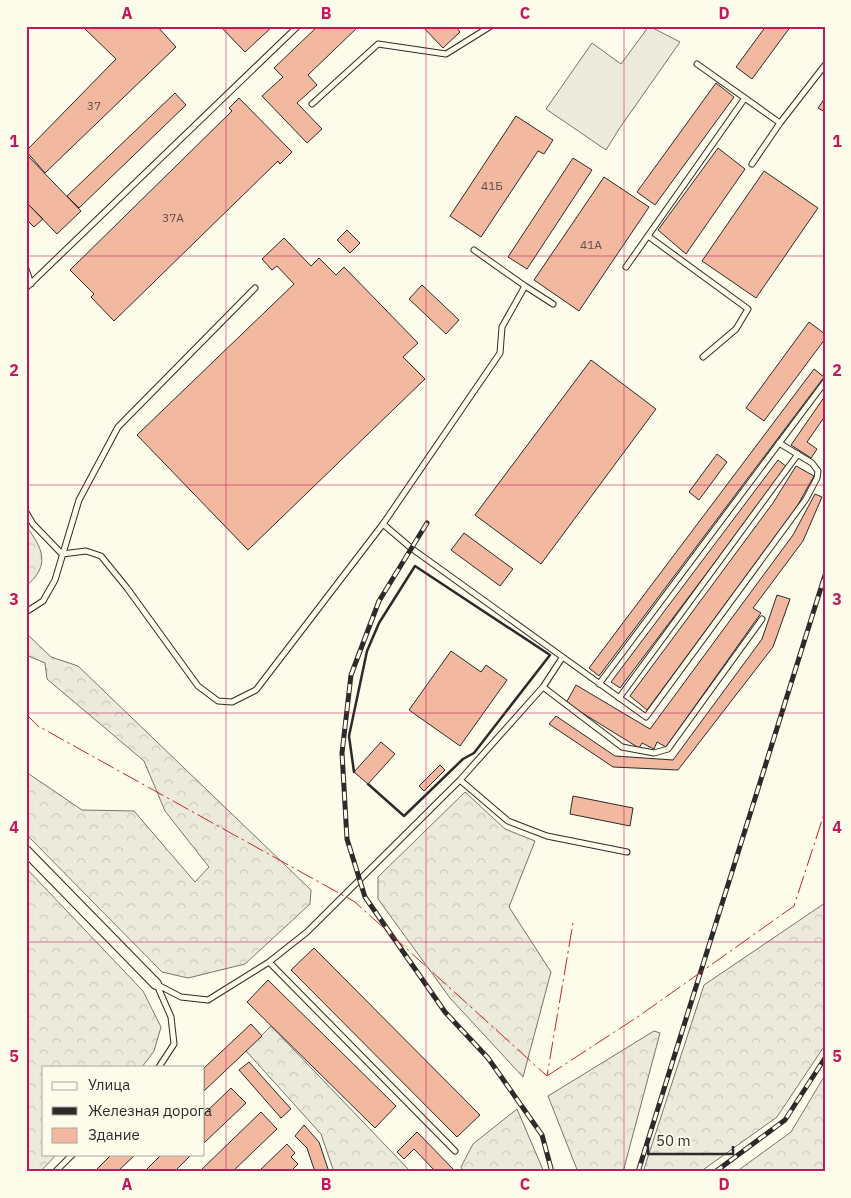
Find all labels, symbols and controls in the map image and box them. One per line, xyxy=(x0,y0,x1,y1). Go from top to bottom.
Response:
text: A xyxy=(122,3,133,23)
text: B xyxy=(321,3,332,23)
text: C xyxy=(520,3,530,23)
text: D xyxy=(718,3,730,23)
house number: 37 xyxy=(87,98,101,113)
text: 1 xyxy=(9,131,19,151)
text: 1 xyxy=(832,131,842,151)
house number: 41Б xyxy=(481,178,503,193)
house number: 37А xyxy=(162,210,184,225)
house number: 41А xyxy=(580,237,602,252)
text: 2 xyxy=(9,360,19,380)
text: 2 xyxy=(832,360,842,380)
text: 3 xyxy=(9,589,19,609)
text: 3 xyxy=(832,589,842,609)
text: 4 xyxy=(9,817,19,837)
text: 4 xyxy=(832,817,842,837)
text: 5 xyxy=(9,1046,19,1066)
text: 5 xyxy=(832,1046,842,1066)
legend xyxy=(42,1066,205,1156)
text: Улица xyxy=(88,1075,130,1094)
text: Железная дорога xyxy=(88,1101,212,1120)
scale bar xyxy=(648,1123,734,1155)
text: Здание xyxy=(88,1125,140,1144)
text: 50 m xyxy=(656,1131,691,1150)
text: A xyxy=(122,1174,133,1194)
text: B xyxy=(321,1174,332,1194)
text: C xyxy=(520,1174,530,1194)
text: D xyxy=(718,1174,730,1194)

